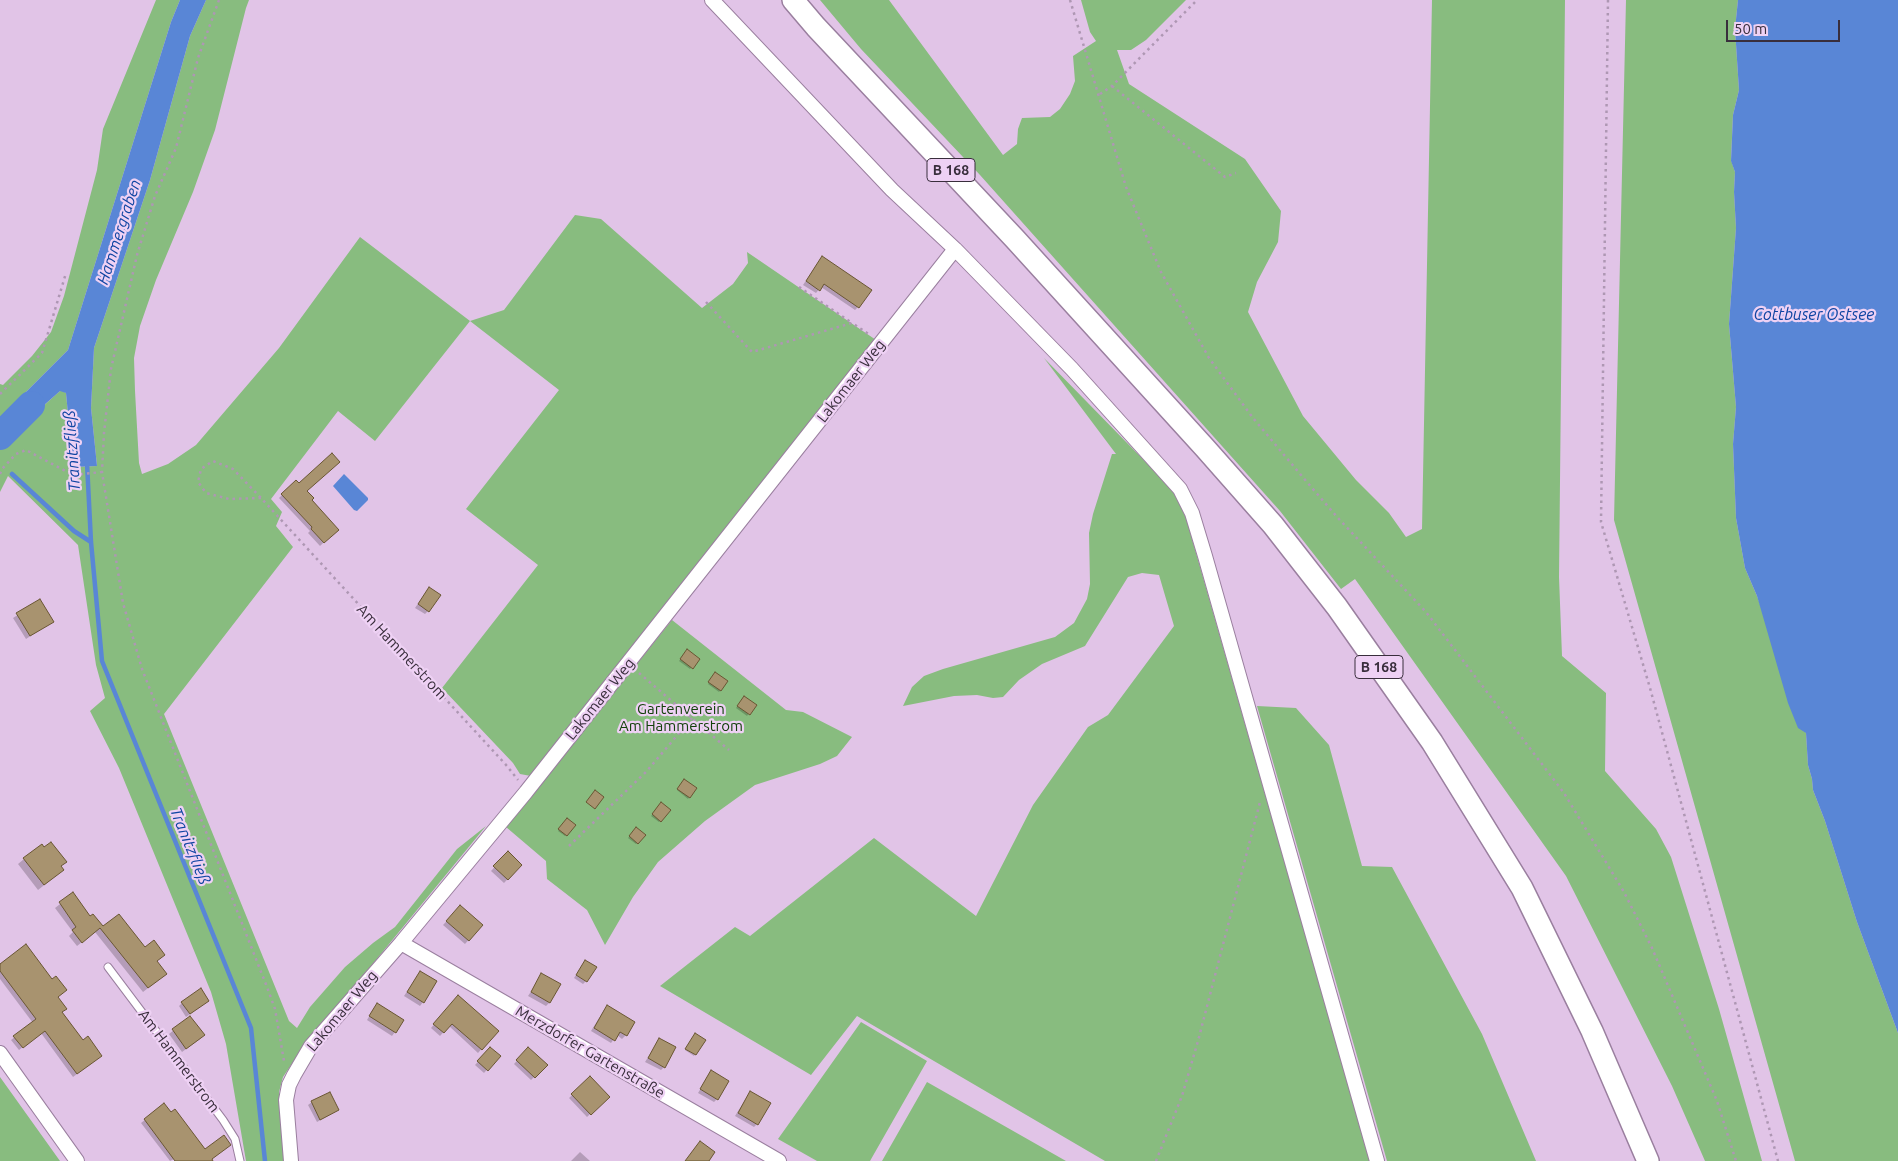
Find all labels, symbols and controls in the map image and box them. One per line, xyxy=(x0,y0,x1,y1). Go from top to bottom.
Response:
scale bar xyxy=(1728,10,1842,42)
text: 50 m xyxy=(1734,20,1767,37)
road number: B 168 xyxy=(927,158,975,182)
water label: Hammergraben xyxy=(93,177,145,287)
water label: Cottbuser Ostsee xyxy=(1754,305,1874,325)
street label: Lakomaer Weg xyxy=(813,336,889,426)
water label: Tranitzfließ xyxy=(60,410,84,492)
street label: Am Hammerstrom xyxy=(353,601,451,703)
street label: Lakomaer Weg xyxy=(562,654,638,744)
road number: B 168 xyxy=(1355,656,1403,679)
park label: Gartenverein Am Hammerstrom xyxy=(619,700,743,735)
water label: Tranitzfließ xyxy=(166,805,214,887)
street label: Lakomaer Weg xyxy=(303,967,381,1055)
street label: Merzdorfer Gartenstraße xyxy=(512,1002,668,1102)
street label: Am Hammerstrom xyxy=(135,1006,223,1116)

